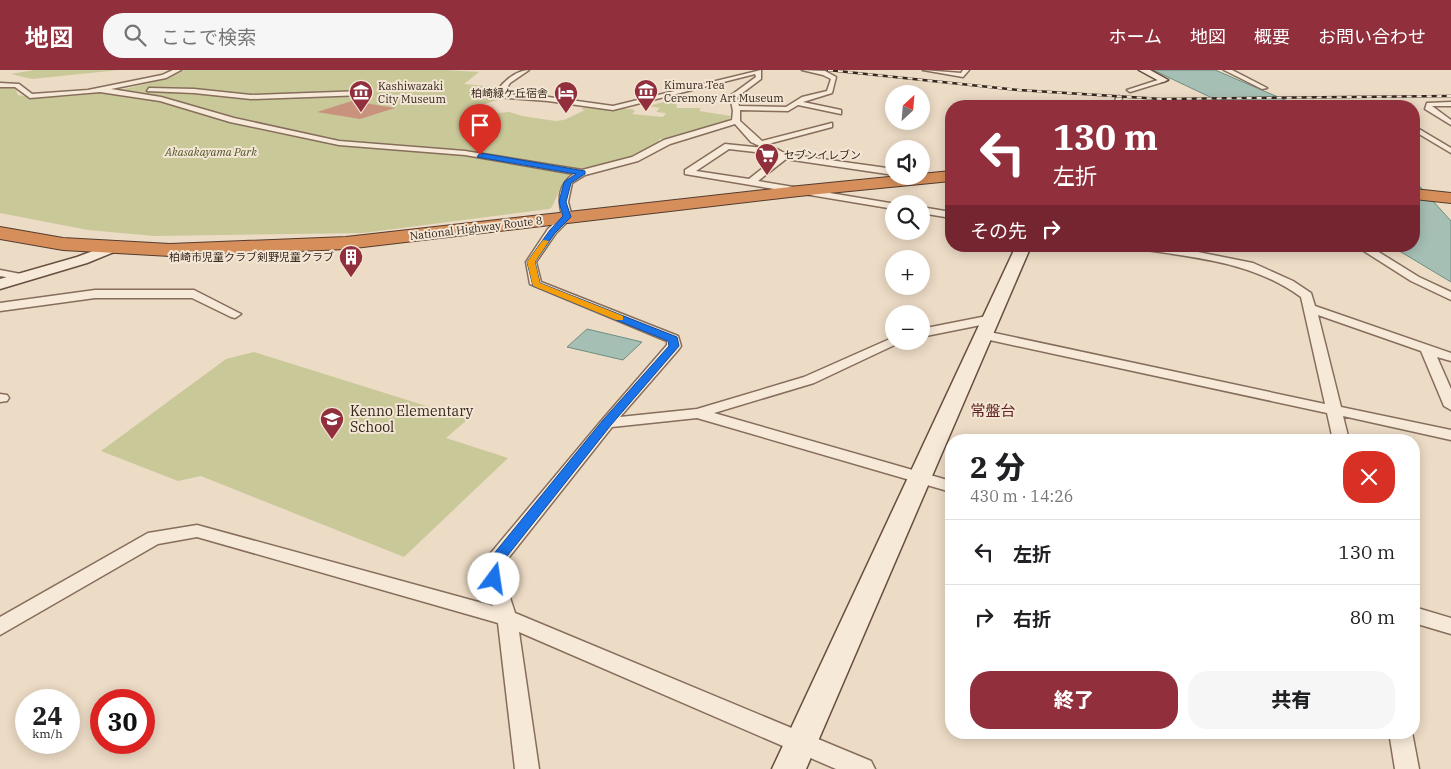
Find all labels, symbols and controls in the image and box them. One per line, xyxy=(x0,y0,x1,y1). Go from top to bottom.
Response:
search box xyxy=(103,13,453,58)
text: 地図 xyxy=(25,21,73,53)
icon: search xyxy=(121,21,149,49)
text: ここで検索 xyxy=(161,25,256,49)
text: ホーム xyxy=(1109,25,1162,48)
text: 地図 xyxy=(1190,25,1226,48)
text: 概要 xyxy=(1254,25,1290,48)
text: お問い合わせ xyxy=(1318,25,1426,48)
museum icon: Kimura Tea Ceremony Art Museum xyxy=(633,78,659,112)
place label: Kimura Tea Ceremony Art Museum xyxy=(664,78,784,105)
museum icon: Kashiwazaki City Museum xyxy=(348,79,374,113)
place label: Kashiwazaki City Museum xyxy=(378,79,446,106)
hotel icon: 柏崎緑ケ丘宿舎 xyxy=(553,80,579,114)
north arrow xyxy=(885,85,930,130)
map controls xyxy=(885,85,930,350)
place label: 柏崎緑ケ丘宿舎 xyxy=(471,86,548,100)
pin xyxy=(459,104,501,155)
icon: arrive xyxy=(466,111,494,139)
text: 130 m xyxy=(1053,114,1158,160)
icon: left xyxy=(970,120,1035,185)
button: sound xyxy=(885,140,930,185)
supermarket icon: セブンイレブン xyxy=(754,142,780,176)
park label: Akasakayama Park xyxy=(164,145,257,159)
place label: セブンイレブン xyxy=(784,148,861,162)
text: 左折 xyxy=(1053,161,1097,190)
button: search xyxy=(885,195,930,240)
street label: National Highway Route 8 xyxy=(409,213,543,243)
icon: right xyxy=(1037,215,1065,243)
text: その先 xyxy=(970,219,1027,243)
building icon: 柏崎市児童クラブ剣野児童クラブ xyxy=(338,244,364,278)
place label: 柏崎市児童クラブ剣野児童クラブ xyxy=(169,250,334,264)
button: + xyxy=(885,250,930,295)
button: − xyxy=(885,305,930,350)
district label: 常盤台 xyxy=(970,401,1016,420)
place label: Kenno Elementary School xyxy=(350,402,474,436)
school or university icon: Kenno Elementary School xyxy=(319,406,345,440)
text: 2 分 xyxy=(970,447,1025,486)
button: close xyxy=(1343,451,1395,503)
text: 430 m · 14:26 xyxy=(970,486,1073,506)
icon: left xyxy=(970,538,998,566)
text: 130 m xyxy=(1338,540,1395,564)
text: 左折 xyxy=(1013,542,1051,566)
position arrow xyxy=(467,552,519,604)
icon: right xyxy=(970,603,998,631)
text: 80 m xyxy=(1350,605,1395,629)
text: 右折 xyxy=(1013,607,1051,631)
button: 終了 xyxy=(970,671,1178,729)
button: 共有 xyxy=(1188,671,1395,729)
speed limit sign: 30 xyxy=(90,689,155,754)
text: 24 xyxy=(32,699,63,732)
text: km/h xyxy=(32,726,63,741)

